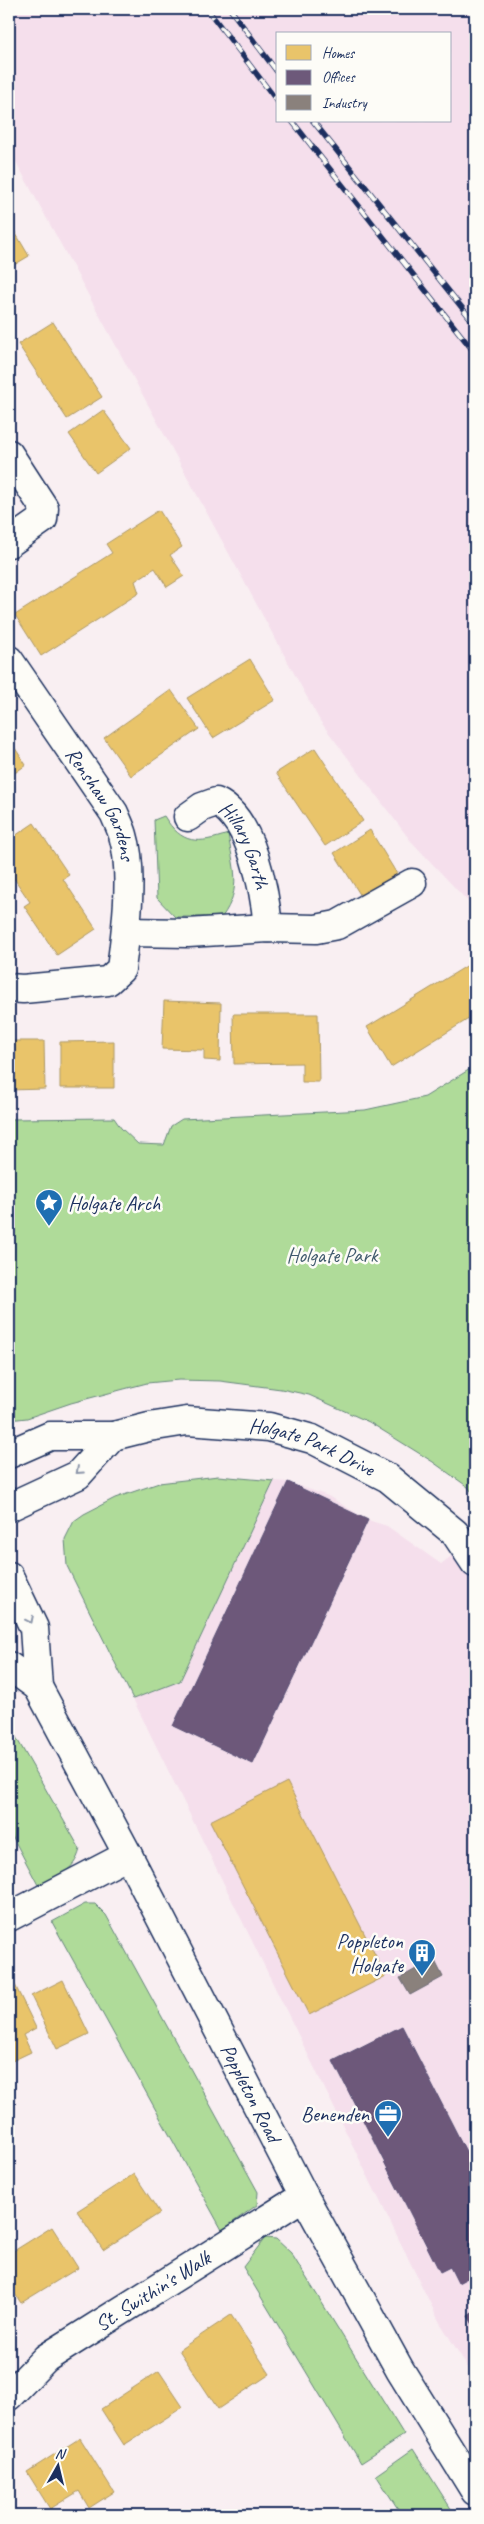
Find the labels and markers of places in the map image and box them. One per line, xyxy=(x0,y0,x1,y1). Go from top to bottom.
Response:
place icon: Holgate Arch xyxy=(34,1188,64,1227)
place label: Holgate Arch xyxy=(68,1190,161,1216)
place label: Poppleton Holgate xyxy=(336,1928,404,1978)
building icon: Poppleton Holgate xyxy=(407,1938,437,1977)
office icon: Benenden xyxy=(373,2099,403,2138)
place label: Benenden xyxy=(301,2101,370,2127)

